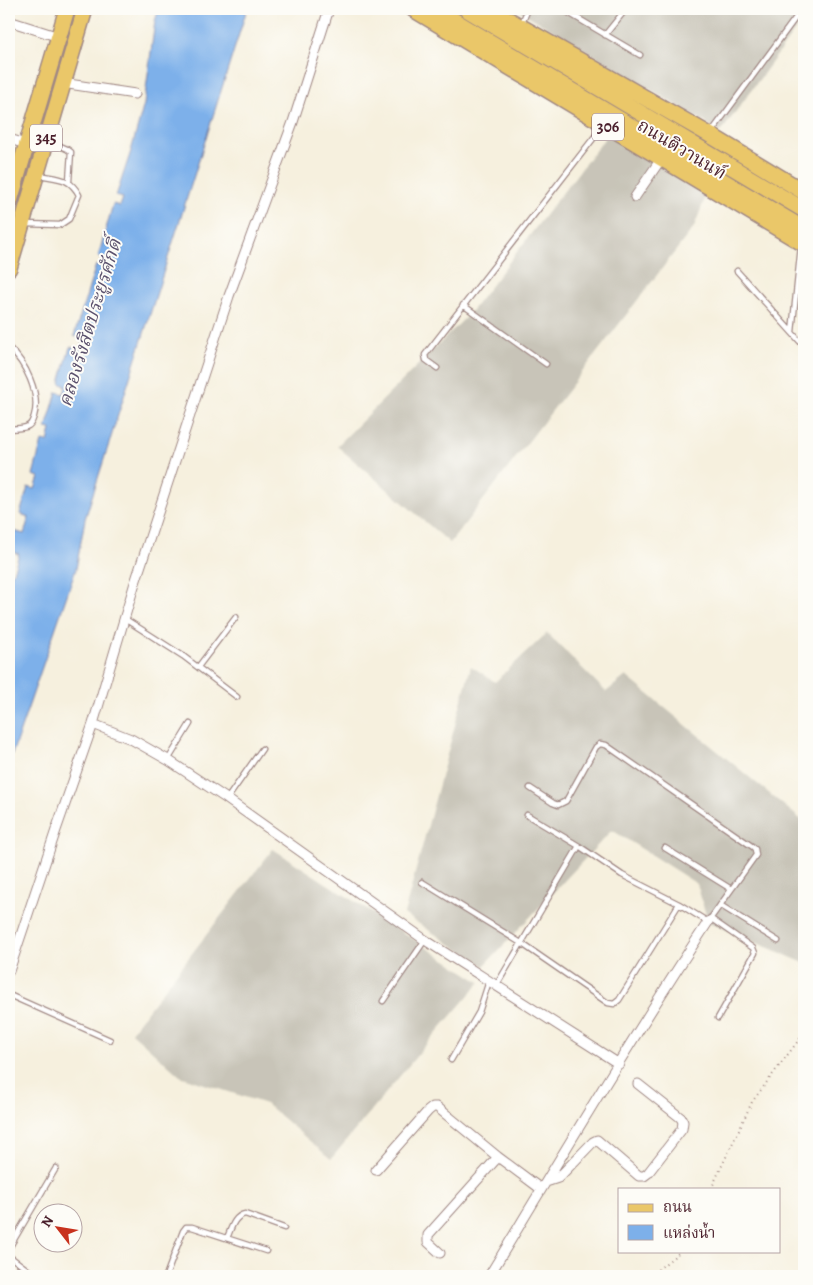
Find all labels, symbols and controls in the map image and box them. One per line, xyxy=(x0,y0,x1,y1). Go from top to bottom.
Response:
street label: ถนนติวานนท์ xyxy=(633,113,731,185)
road number: 306 xyxy=(592,114,624,140)
road number: 345 xyxy=(30,125,62,152)
water label: คลองรังสิตประยูรศักดิ์ xyxy=(51,230,130,410)
legend xyxy=(618,1188,780,1252)
text: ถนน xyxy=(663,1197,692,1217)
north arrow xyxy=(32,1202,82,1252)
text: N xyxy=(37,1212,58,1231)
text: แหล่งน้ำ xyxy=(663,1222,715,1243)

